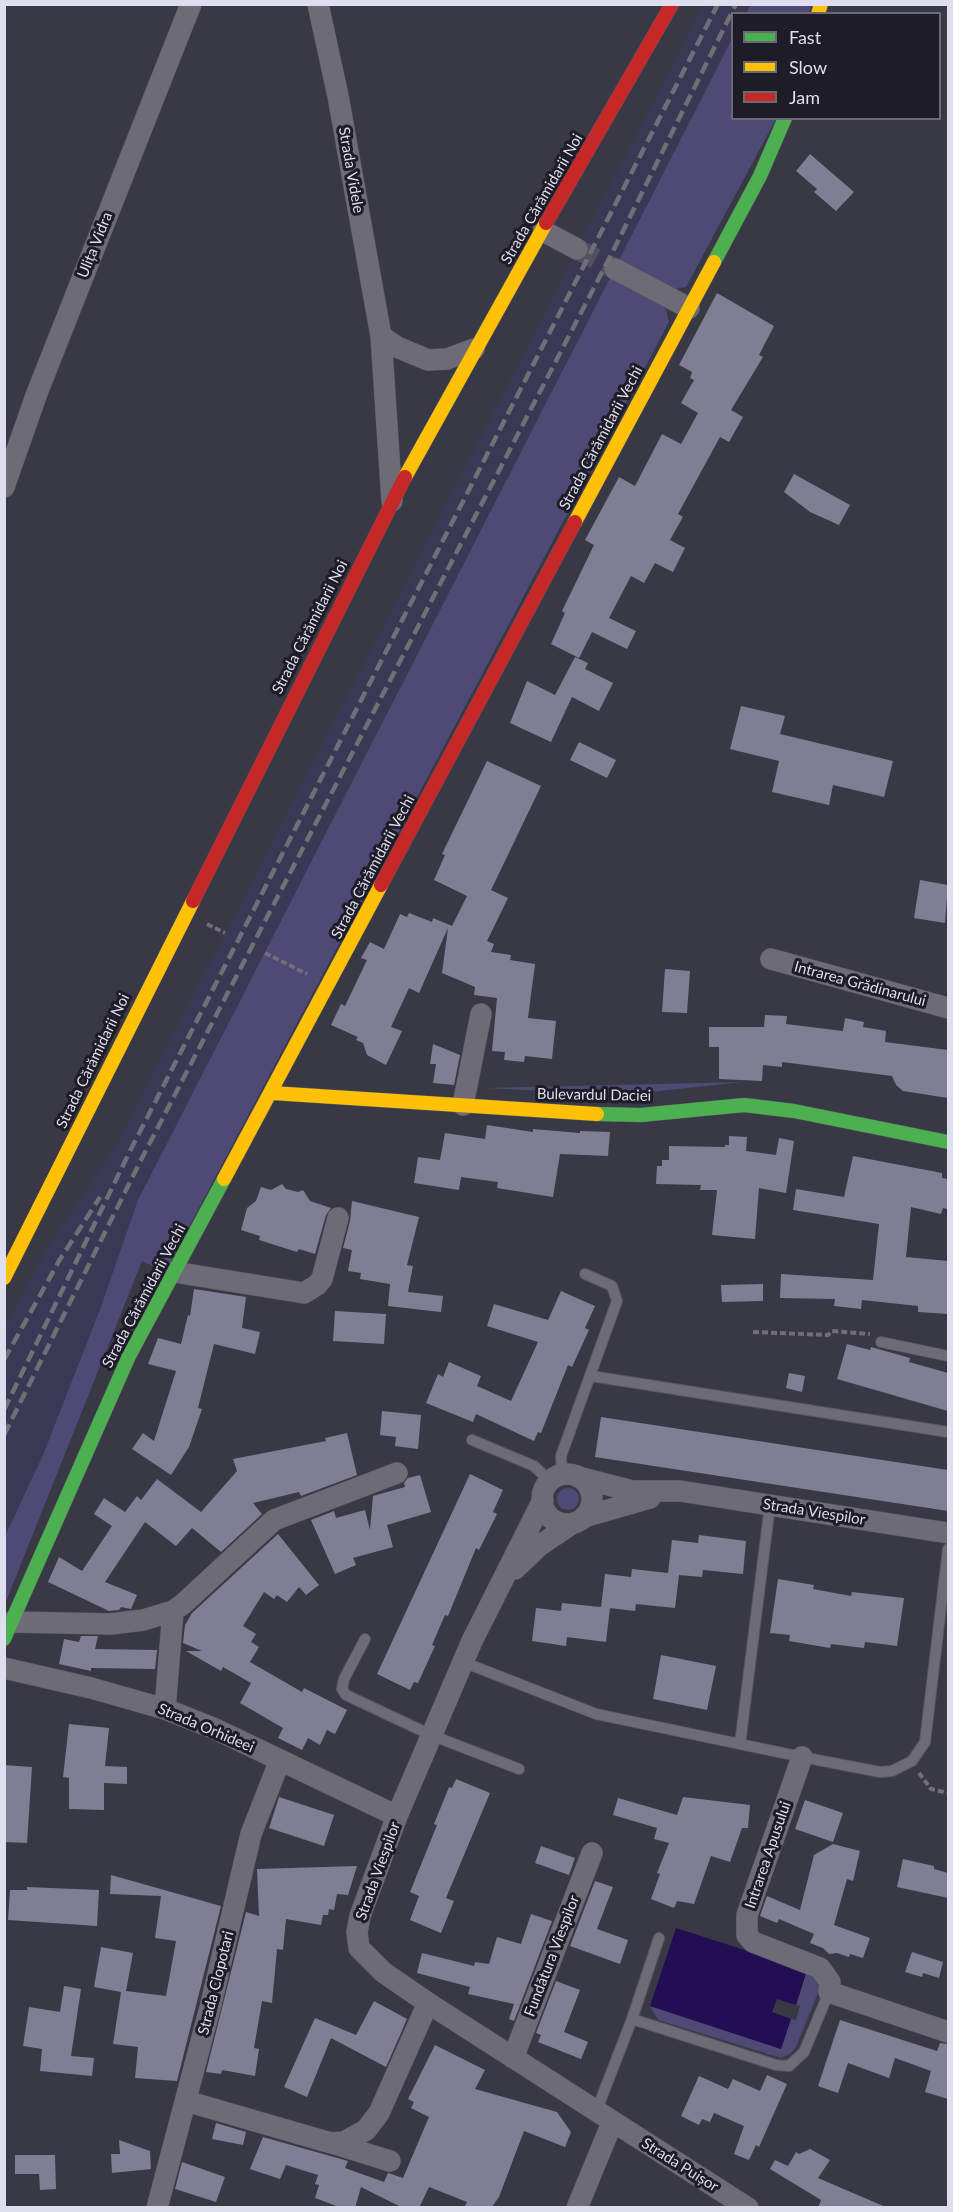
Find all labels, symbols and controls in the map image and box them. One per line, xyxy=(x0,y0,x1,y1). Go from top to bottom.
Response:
legend xyxy=(731,12,941,120)
text: Fast xyxy=(789,26,821,48)
text: Slow xyxy=(789,56,827,78)
text: Jam xyxy=(789,86,820,108)
street label: Strada Videle xyxy=(335,125,367,215)
street label: Strada Cărămidarii Noi xyxy=(497,131,587,267)
street label: Ulița Vidra xyxy=(74,209,116,281)
street label: Strada Cărămidarii Vechi xyxy=(555,363,647,513)
street label: Strada Cărămidarii Noi xyxy=(268,557,352,697)
street label: Strada Cărămidarii Vechi xyxy=(327,792,419,942)
street label: Intrarea Grădinarului xyxy=(792,958,928,1010)
street label: Strada Cărămidarii Noi xyxy=(53,991,133,1131)
street label: Bulevardul Daciei xyxy=(537,1085,651,1105)
street label: Strada Cărămidarii Vechi xyxy=(98,1221,190,1371)
street label: Strada Viespilor xyxy=(762,1495,866,1529)
street label: Strada Orhideei xyxy=(155,1700,257,1756)
street label: Intrarea Apusului xyxy=(741,1799,795,1911)
street label: Strada Viespilor xyxy=(352,1819,404,1923)
street label: Fundătura Viespilor xyxy=(521,1893,583,2019)
street label: Strada Clopotari xyxy=(194,1929,238,2037)
street label: Strada Puișor xyxy=(638,2134,722,2196)

